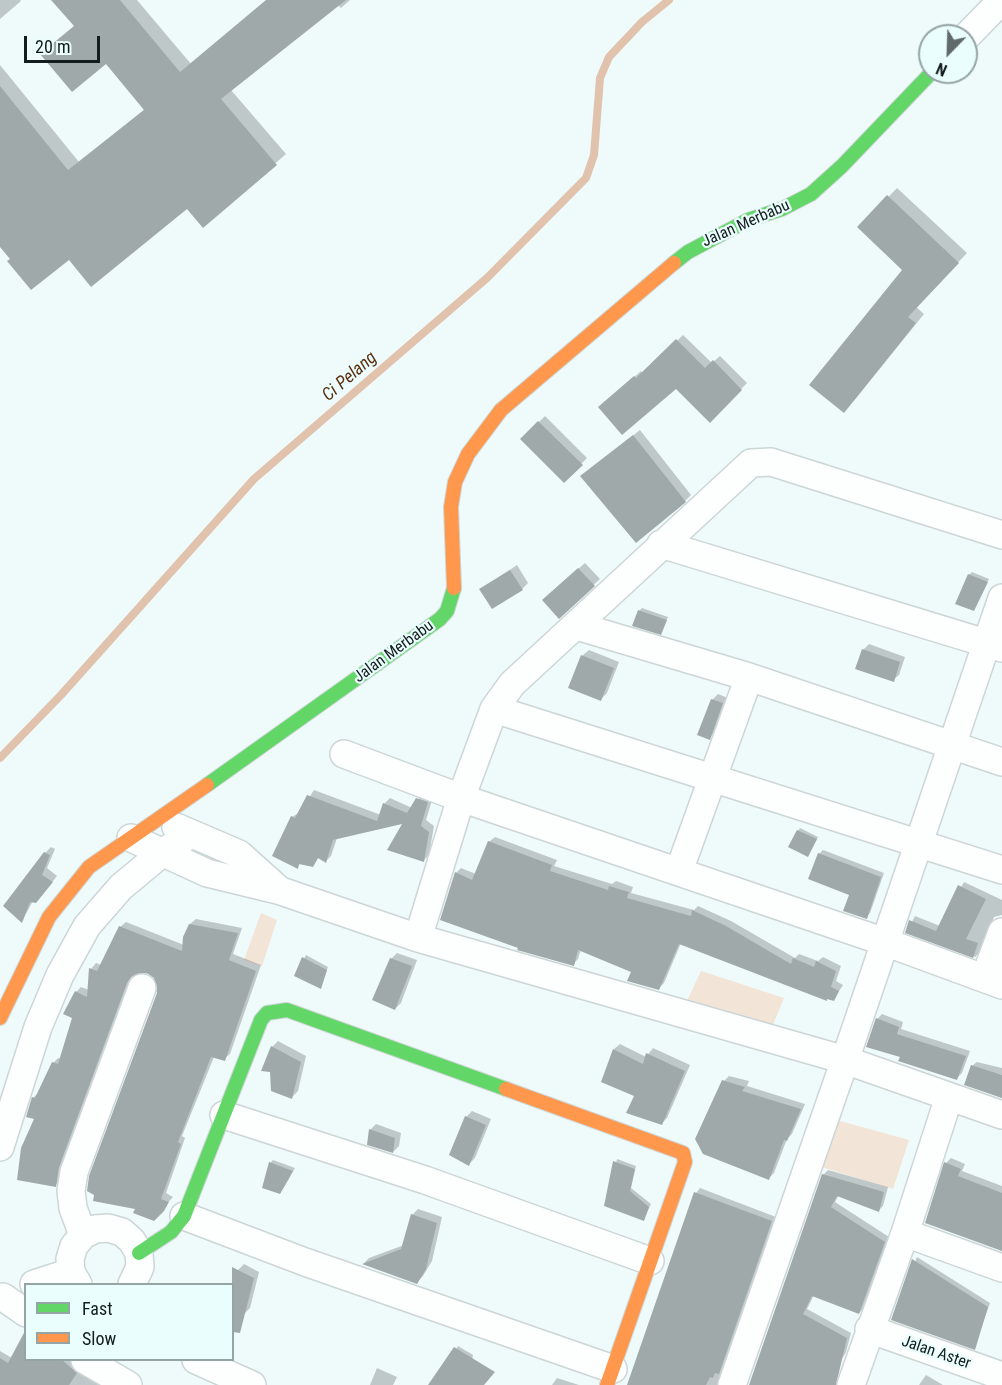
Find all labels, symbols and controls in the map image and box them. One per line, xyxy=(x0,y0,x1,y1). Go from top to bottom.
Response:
scale bar xyxy=(27,24,104,62)
north arrow xyxy=(918,24,978,84)
text: 20 m xyxy=(35,36,70,57)
text: N xyxy=(933,59,950,80)
street label: Jalan Merbabu xyxy=(699,196,793,252)
water label: Ci Pelang xyxy=(318,347,382,407)
street label: Jalan Merbabu xyxy=(350,617,438,687)
legend xyxy=(24,1283,234,1361)
text: Fast xyxy=(82,1298,113,1319)
text: Slow xyxy=(82,1328,116,1349)
street label: Jalan Aster xyxy=(899,1332,973,1374)

